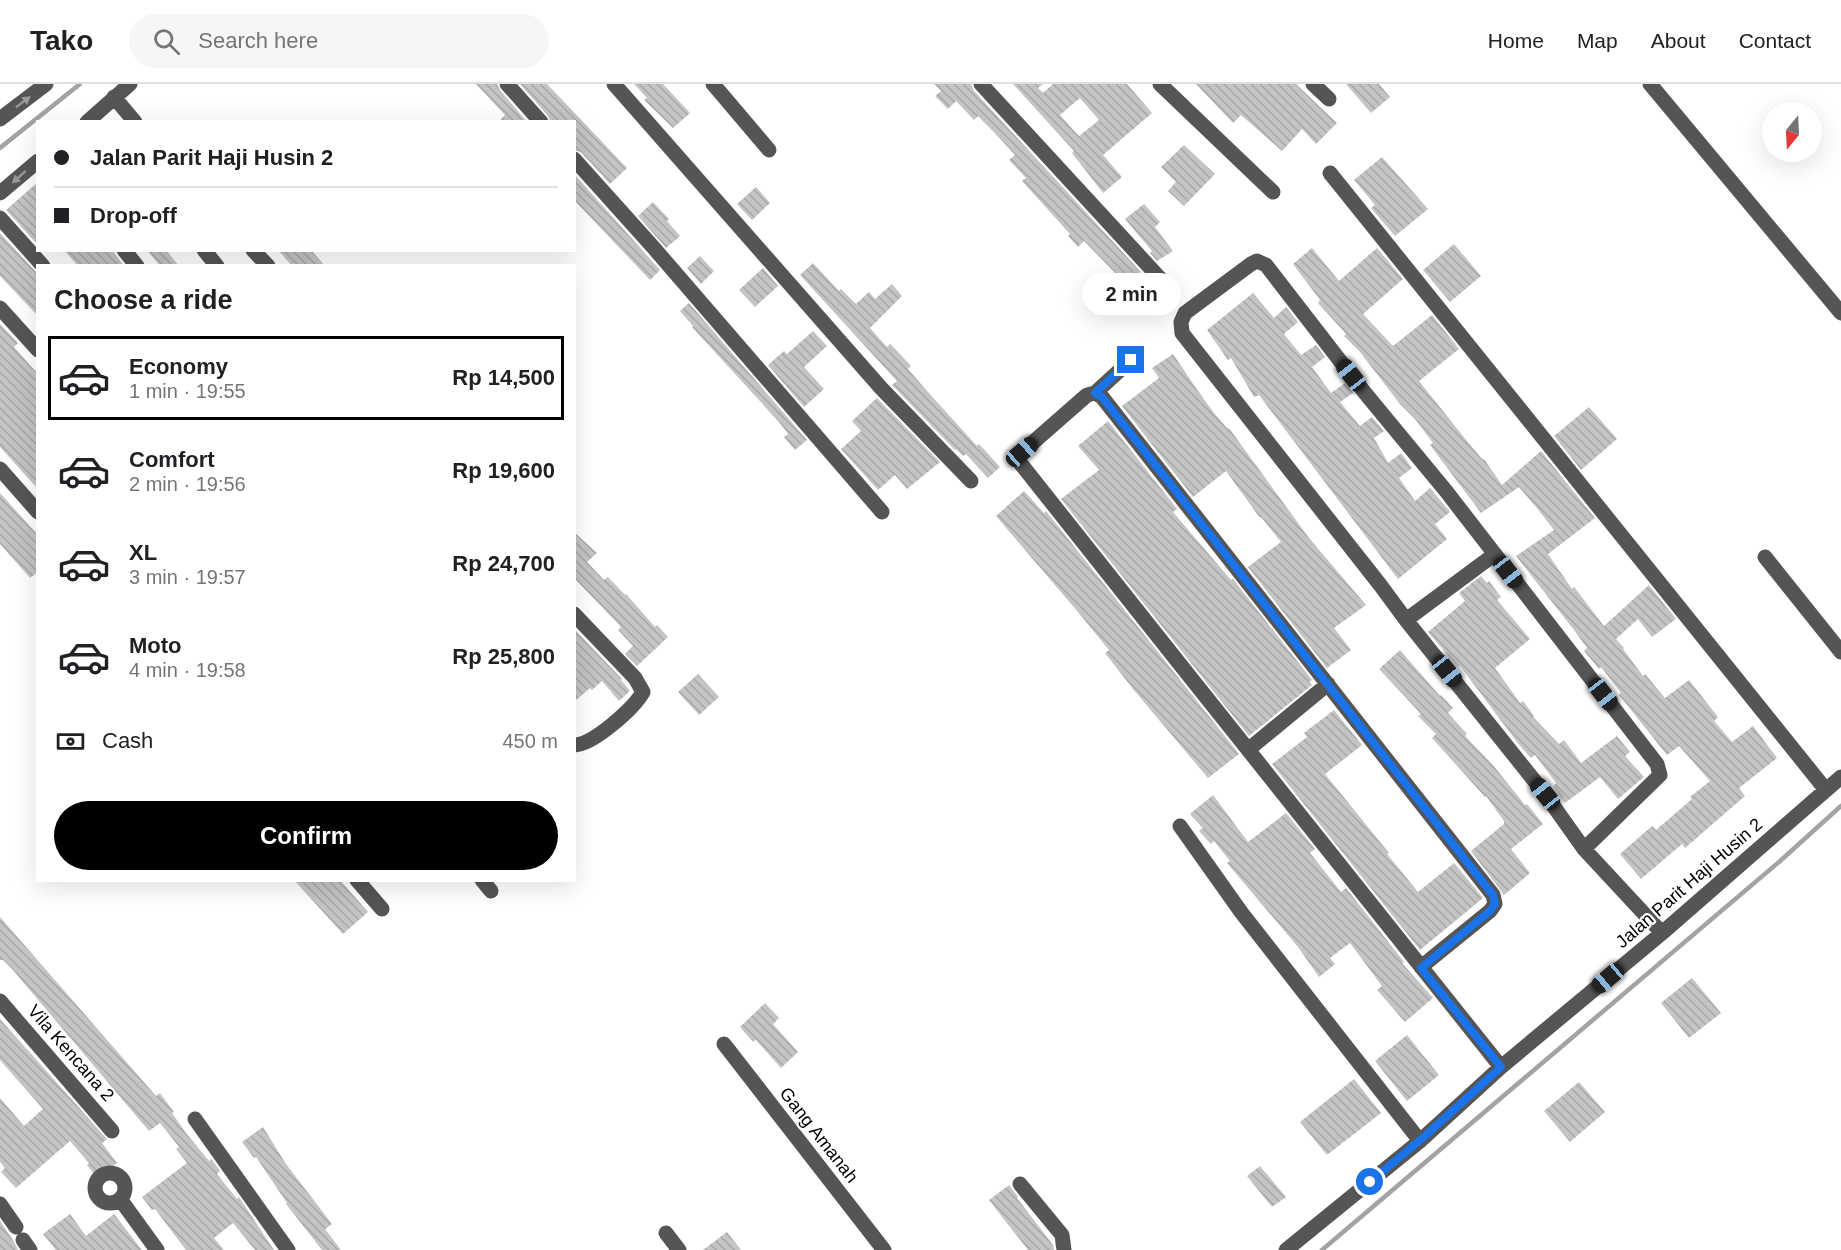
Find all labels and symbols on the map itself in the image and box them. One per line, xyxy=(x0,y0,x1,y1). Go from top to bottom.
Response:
one-way arrow xyxy=(15,96,30,108)
north arrow xyxy=(1762,102,1822,162)
one-way arrow xyxy=(12,170,27,183)
callout: 2 min xyxy=(1082,273,1180,315)
route end xyxy=(1117,346,1144,373)
car xyxy=(1333,355,1369,395)
car xyxy=(1003,433,1041,471)
car xyxy=(1490,552,1526,592)
car xyxy=(1429,651,1465,691)
car xyxy=(1585,674,1621,714)
car xyxy=(1527,774,1563,814)
street label: Jalan Parit Haji Husin 2 xyxy=(1612,814,1766,952)
car xyxy=(1588,960,1628,996)
street label: Vila Kencana 2 xyxy=(24,1001,118,1105)
street label: Gang Amanah xyxy=(776,1083,862,1187)
route start xyxy=(1356,1168,1383,1195)

